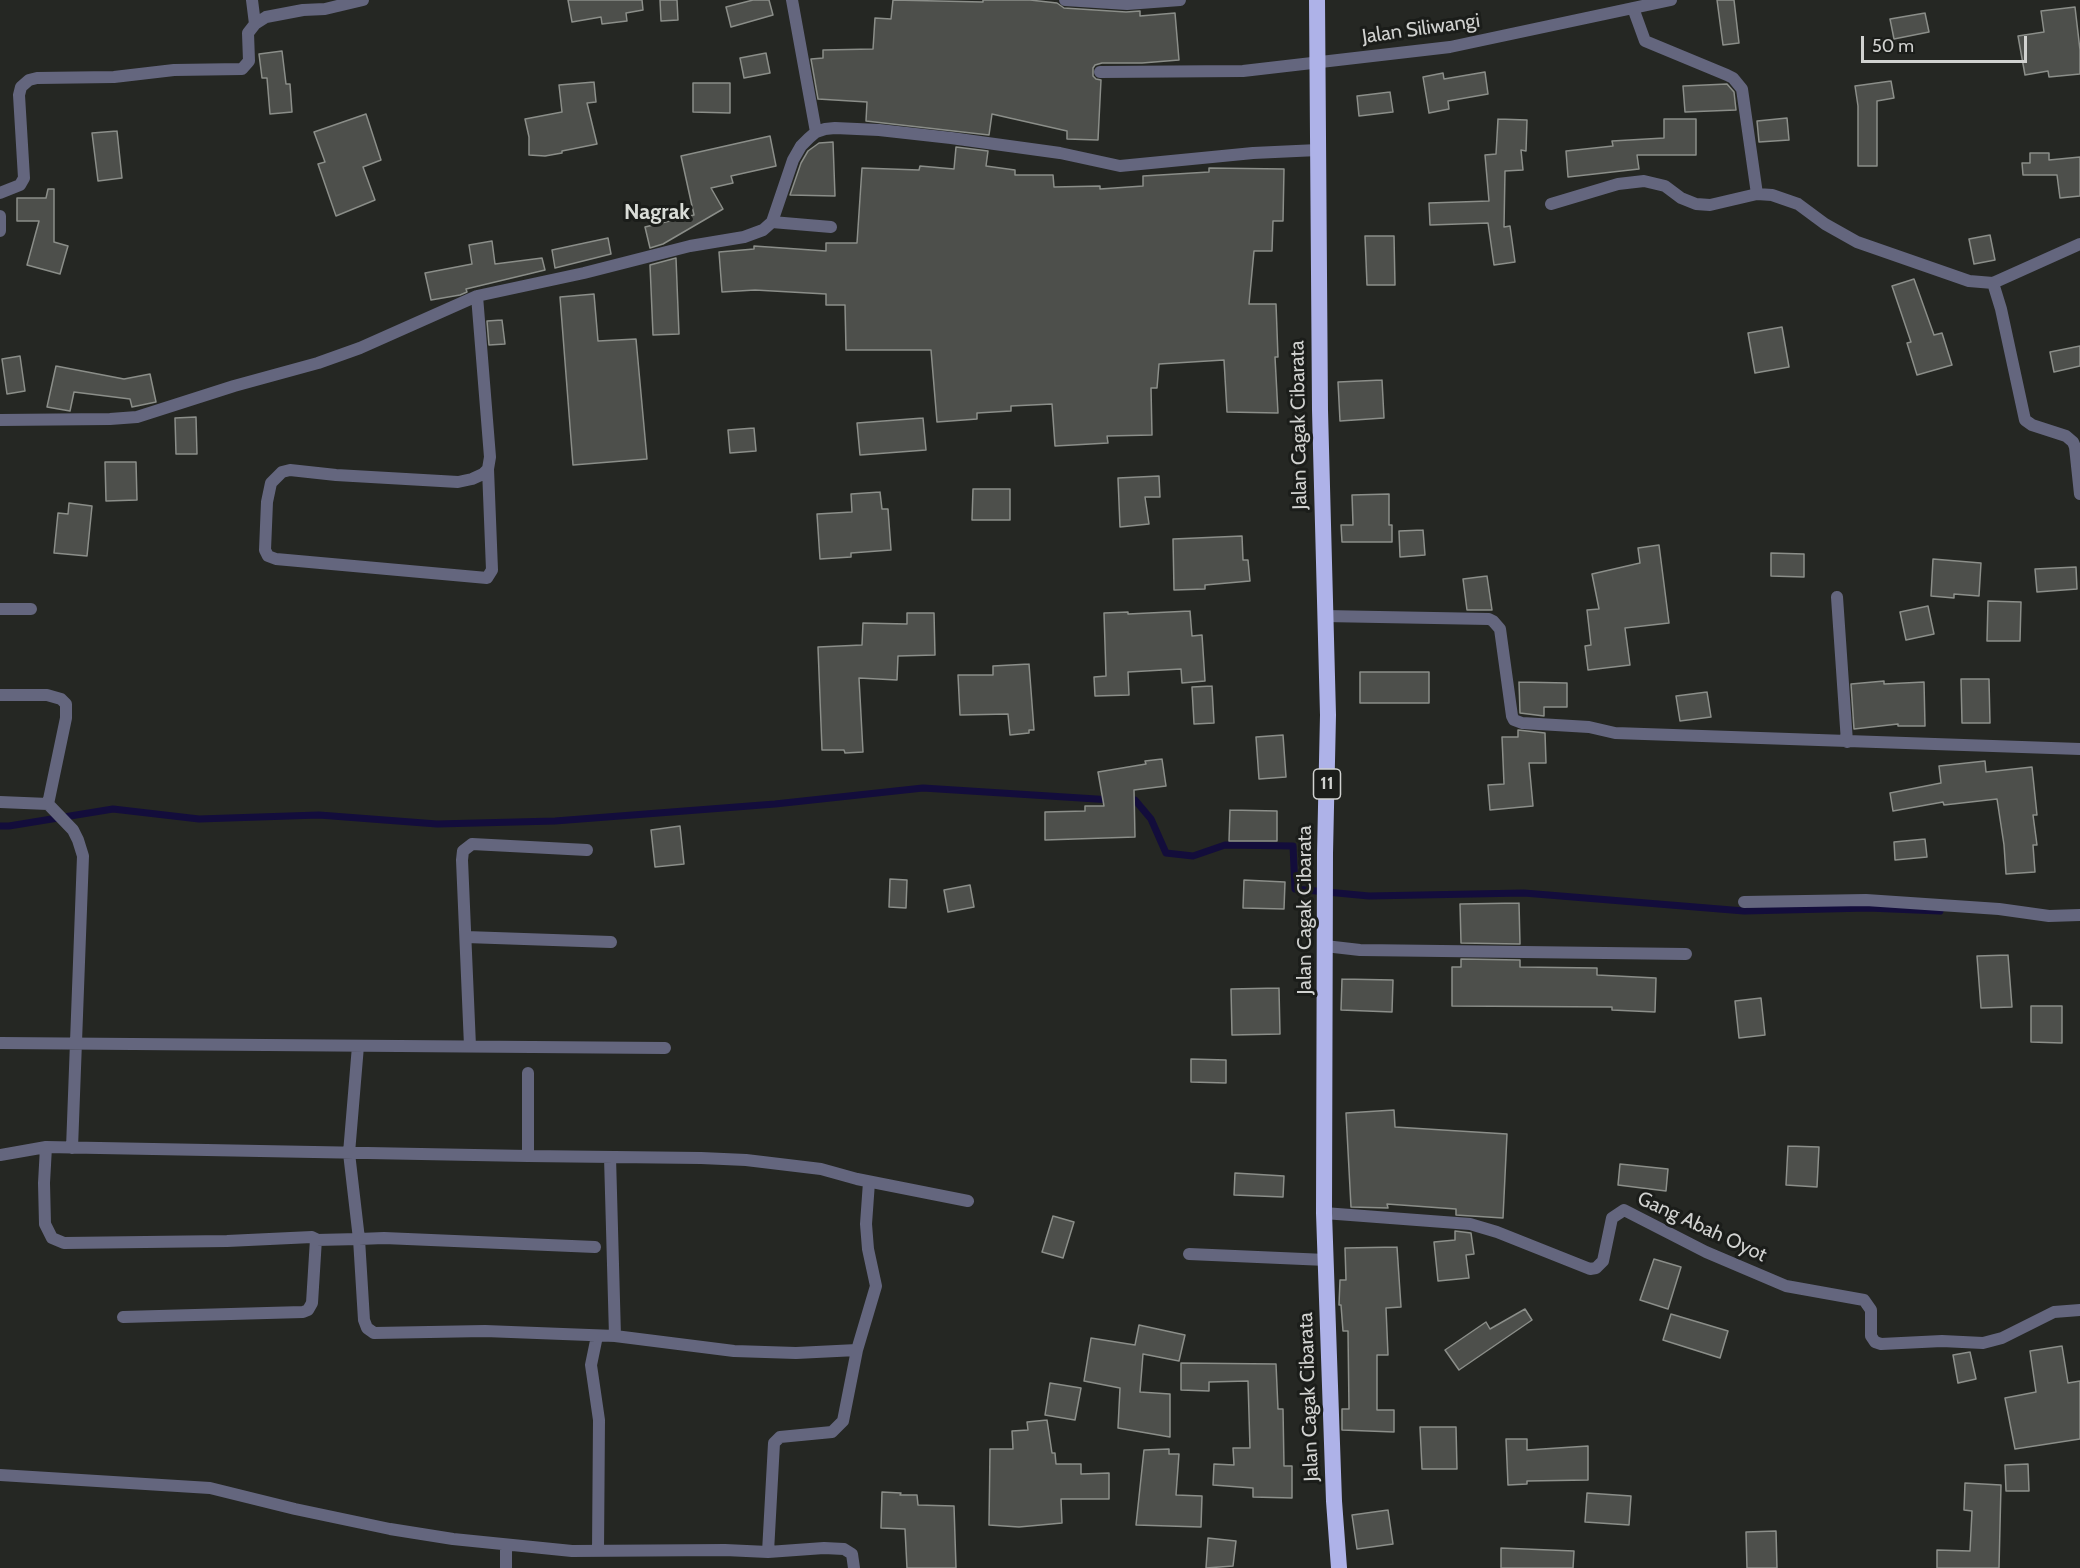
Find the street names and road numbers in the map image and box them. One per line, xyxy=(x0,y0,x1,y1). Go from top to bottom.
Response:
street label: Jalan Siliwangi xyxy=(1360,9,1482,49)
street label: Jalan Cagak Cibarata xyxy=(1286,340,1312,510)
road number: 11 xyxy=(1314,769,1340,799)
street label: Jalan Cagak Cibarata xyxy=(1293,825,1317,995)
street label: Gang Abah Oyot xyxy=(1634,1187,1770,1267)
street label: Jalan Cagak Cibarata xyxy=(1294,1312,1324,1482)

